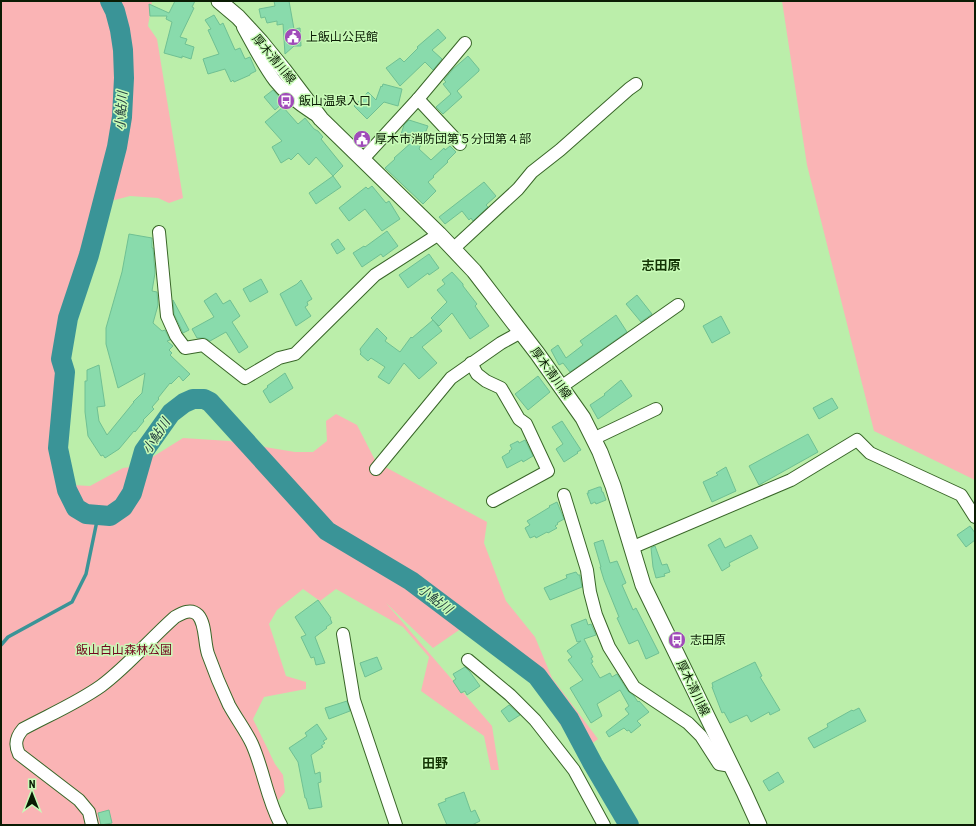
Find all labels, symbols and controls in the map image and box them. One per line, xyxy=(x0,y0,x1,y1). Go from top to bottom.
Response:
public building icon: 上飯山公民館 xyxy=(283,27,303,47)
place label: 上飯山公民館 xyxy=(306,30,378,44)
street label: 厚木清川線 xyxy=(249,32,299,86)
water label: 小鮎川 xyxy=(112,89,130,131)
bus stop icon: 飯山温泉入口 xyxy=(276,91,296,111)
place label: 飯山温泉入口 xyxy=(299,94,371,108)
public building icon: 厚木市消防団第５分団第４部 xyxy=(352,129,372,149)
place label: 厚木市消防団第５分団第４部 xyxy=(375,132,531,146)
district label: 志田原 xyxy=(641,258,681,273)
street label: 厚木清川線 xyxy=(528,345,574,401)
water label: 小鮎川 xyxy=(139,414,174,456)
water label: 小鮎川 xyxy=(415,581,457,618)
bus stop icon: 志田原 xyxy=(667,630,687,650)
place label: 志田原 xyxy=(690,633,726,647)
park label: 飯山白山森林公園 xyxy=(76,643,172,657)
street label: 厚木清川線 xyxy=(674,658,712,718)
district label: 田野 xyxy=(422,756,448,771)
north arrow xyxy=(12,774,52,814)
text: N xyxy=(29,778,36,791)

